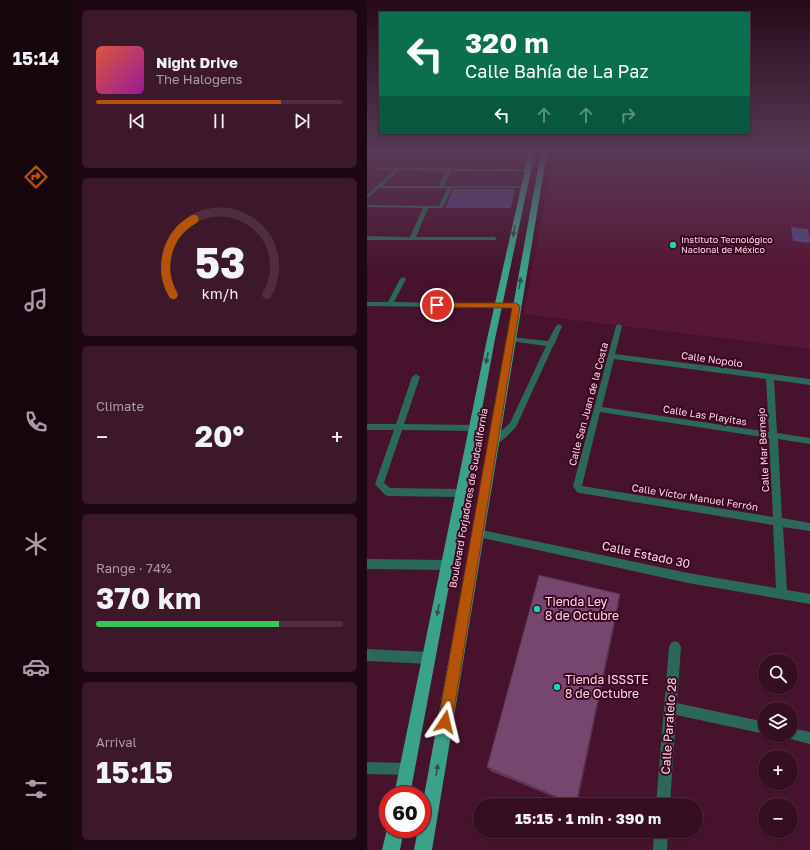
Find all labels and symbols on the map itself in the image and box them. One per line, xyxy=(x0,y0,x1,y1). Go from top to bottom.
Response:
one-way arrow xyxy=(511,225,517,237)
place label: Instituto Tecnológico Nacional de México xyxy=(681,234,773,255)
marker: Instituto Tecnológico Nacional de México xyxy=(668,240,678,250)
one-way arrow xyxy=(517,277,523,289)
pin xyxy=(420,288,454,322)
street label: Calle San Juan de la Costa xyxy=(566,341,610,467)
street label: Calle Nopolo xyxy=(681,349,743,369)
one-way arrow xyxy=(484,352,490,364)
street label: Calle Las Playitas xyxy=(662,402,748,428)
street label: Boulevard Forjadores de Sudcalifornia xyxy=(446,407,490,589)
street label: Calle Mar Bernejo xyxy=(755,407,771,493)
street label: Calle Víctor Manuel Ferrón xyxy=(631,481,759,513)
street label: Calle Estado 30 xyxy=(601,538,692,571)
place label: Tienda Ley 8 de Octubre xyxy=(545,594,619,623)
one-way arrow xyxy=(435,603,441,616)
marker: Tienda Ley 8 de Octubre xyxy=(532,604,542,614)
place label: Tienda ISSSTE 8 de Octubre xyxy=(565,672,649,701)
street label: Calle Paralelo 28 xyxy=(658,677,679,775)
marker: Tienda ISSSTE 8 de Octubre xyxy=(552,682,562,692)
position arrow xyxy=(424,701,466,743)
one-way arrow xyxy=(434,764,440,776)
speed limit sign: 60 xyxy=(379,786,431,838)

